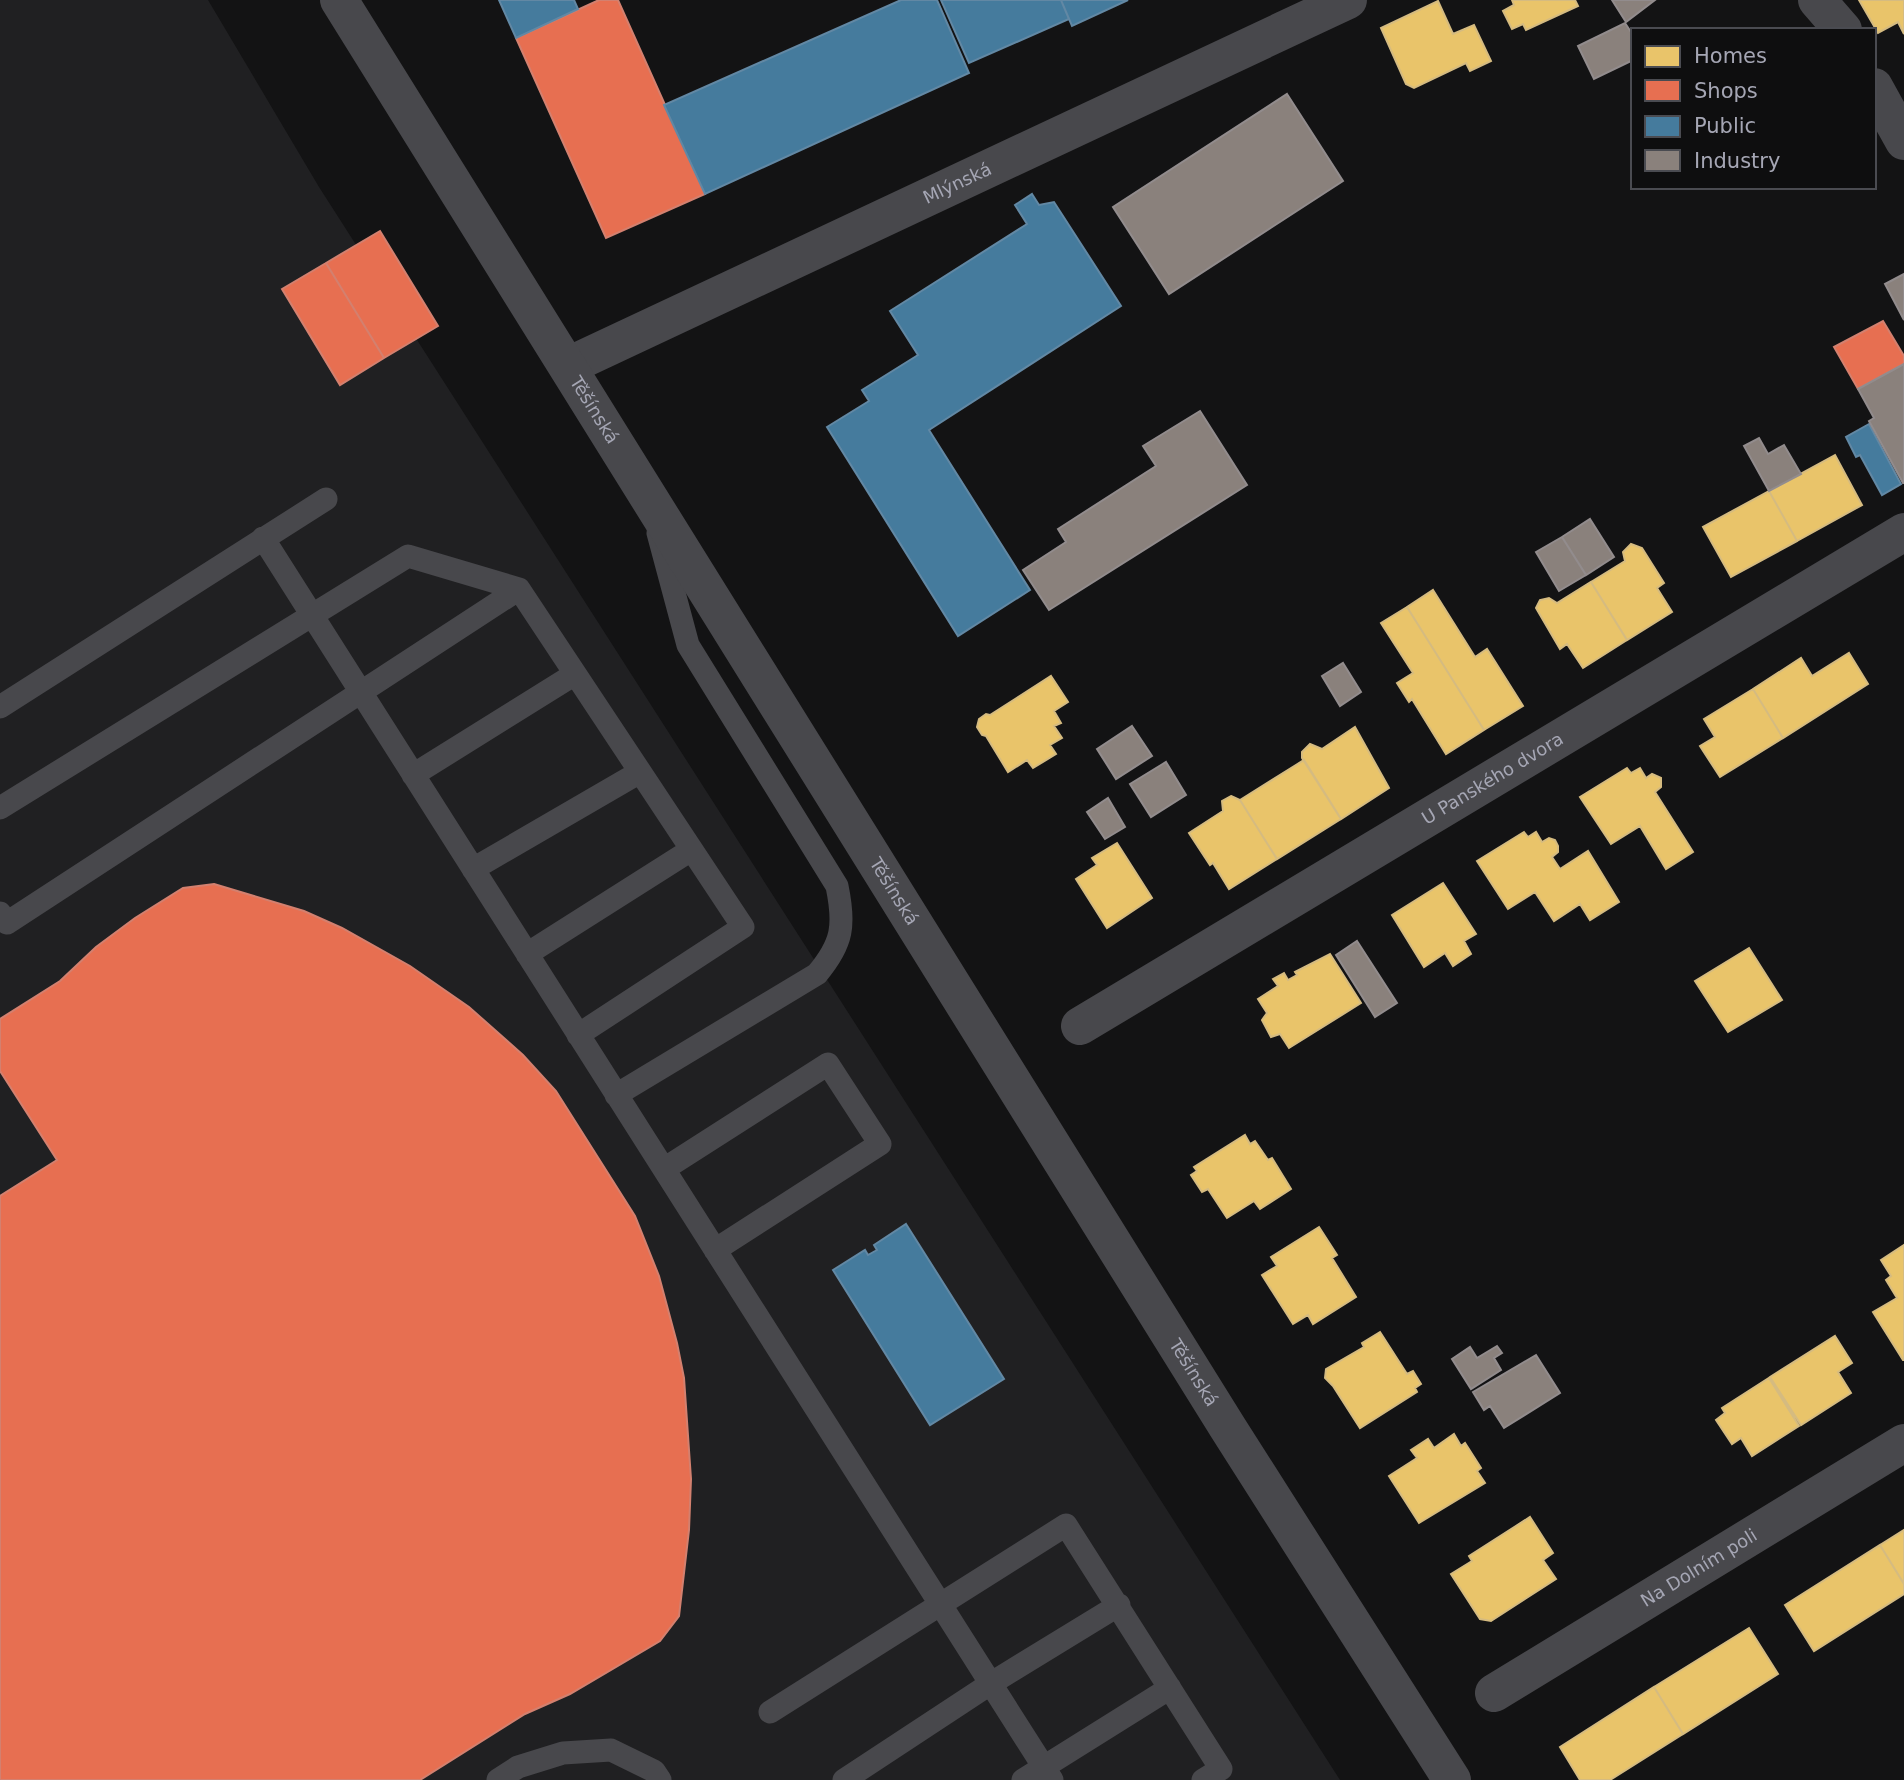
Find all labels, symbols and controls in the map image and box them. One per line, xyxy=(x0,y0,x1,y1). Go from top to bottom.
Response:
legend xyxy=(1631,28,1876,189)
text: Homes xyxy=(1694,44,1767,68)
text: Shops xyxy=(1694,79,1758,103)
text: Public xyxy=(1694,114,1756,138)
text: Industry xyxy=(1694,149,1780,173)
street label: Mlýnská xyxy=(919,158,995,208)
street label: Těšínská xyxy=(565,371,624,447)
street label: U Panského dvora xyxy=(1418,728,1567,829)
street label: Těšínská xyxy=(865,853,923,929)
street label: Těšínská xyxy=(1165,1334,1223,1410)
street label: Na Dolním poli xyxy=(1637,1524,1761,1611)

